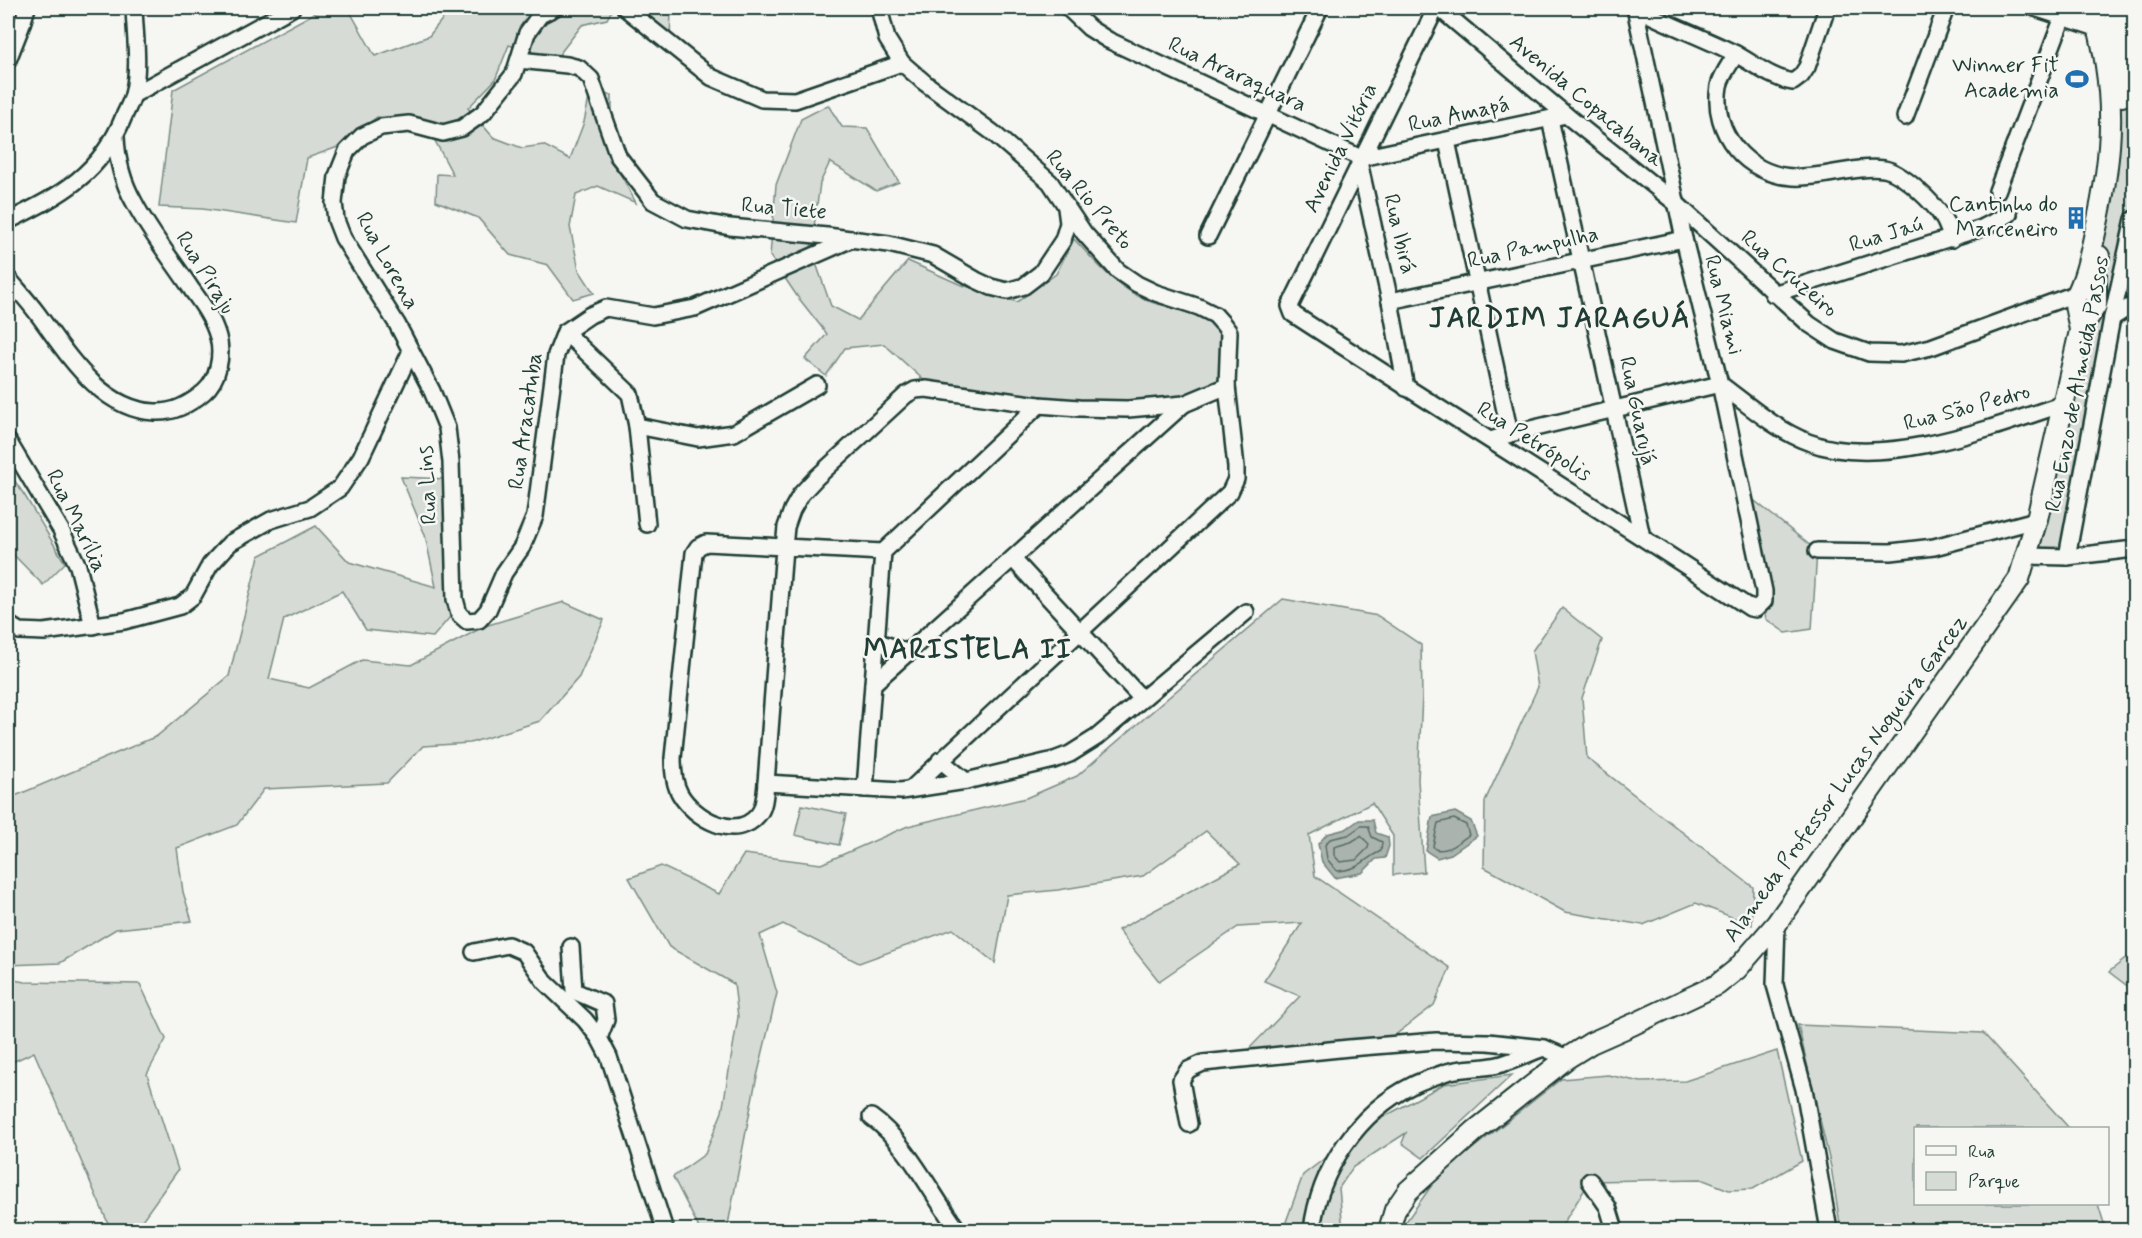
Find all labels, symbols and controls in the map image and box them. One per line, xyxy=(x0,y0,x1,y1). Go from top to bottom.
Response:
street label: Avenida Copacabana xyxy=(1503,28,1669,174)
street label: Rua Araraquara xyxy=(1163,31,1311,119)
place label: Winner Fit Academia xyxy=(1952,52,2059,105)
sports icon: Winner Fit Academia xyxy=(2064,66,2090,92)
street label: Avenida Vitória xyxy=(1297,78,1385,218)
street label: Rua Amapá xyxy=(1406,91,1512,139)
street label: Rua Rio Preto xyxy=(1039,144,1139,256)
street label: Rua Tiete xyxy=(740,191,828,227)
street label: Rua Ibirá xyxy=(1376,191,1422,277)
place label: Cantinho do Marceneiro xyxy=(1949,191,2058,244)
building icon: Cantinho do Marceneiro xyxy=(2063,205,2089,231)
street label: Rua Lorena xyxy=(349,207,425,315)
street label: Rua Jaú xyxy=(1846,211,1926,259)
street label: Rua Pampulha xyxy=(1465,220,1601,276)
street label: Rua Cruzeiro xyxy=(1735,224,1843,324)
street label: Rua Piraju xyxy=(169,226,241,320)
street label: Rua Miami xyxy=(1697,252,1749,358)
street label: Rua Enzo de Almeida Passos xyxy=(2039,253,2117,514)
district label: JARDIM JARAGUÁ xyxy=(1429,299,1691,338)
street label: Rua Aracatuba xyxy=(503,351,549,491)
street label: Rua Guarujá xyxy=(1612,354,1662,468)
street label: Rua São Pedro xyxy=(1901,378,2033,438)
street label: Rua Petrópolis xyxy=(1471,396,1597,489)
street label: Rua Lins xyxy=(412,444,444,525)
street label: Rua Marília xyxy=(39,465,113,577)
street label: Alameda Professor Lucas Nogueira Garcez xyxy=(1718,610,1977,950)
district label: MARISTELA II xyxy=(863,632,1073,669)
legend xyxy=(1914,1127,2109,1205)
text: Rua xyxy=(1968,1140,1995,1164)
text: Parque xyxy=(1968,1170,2020,1194)

